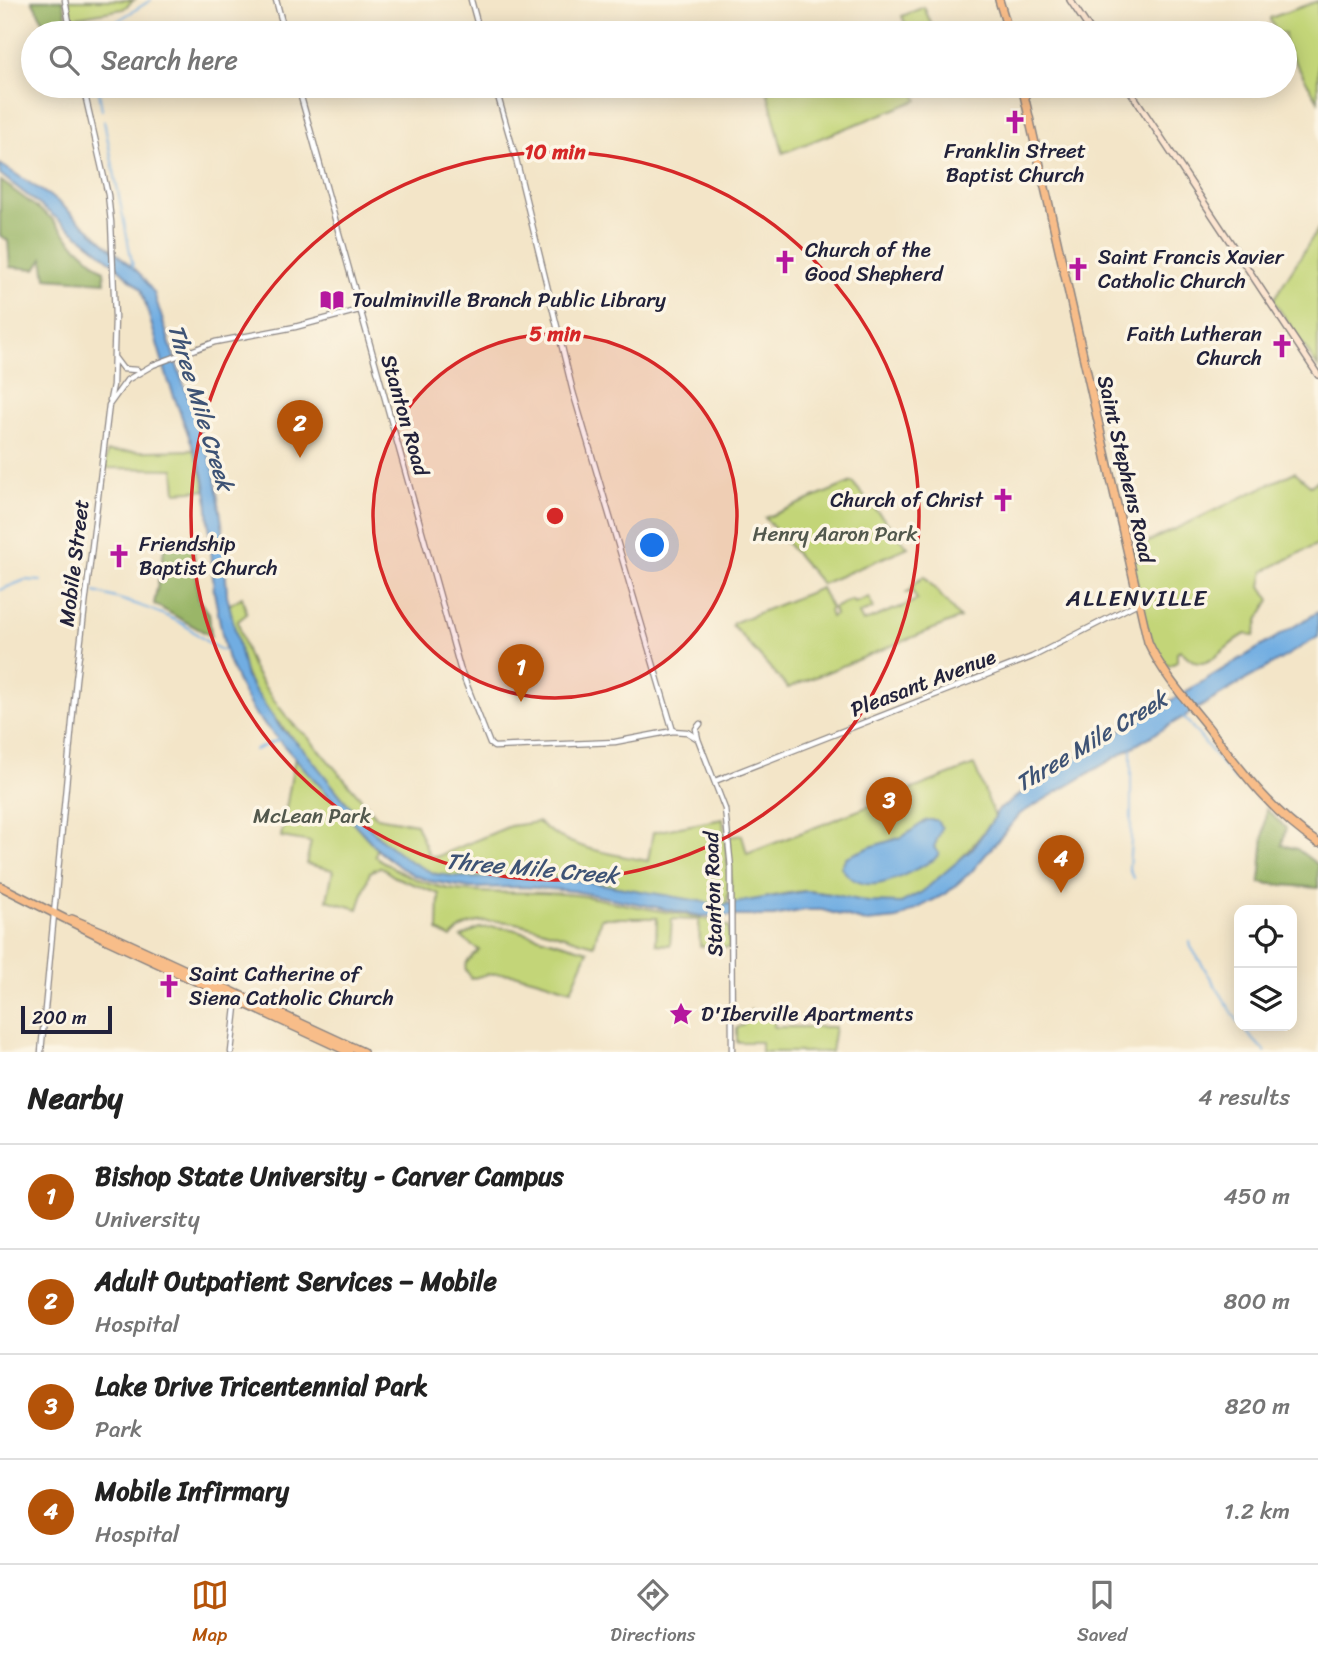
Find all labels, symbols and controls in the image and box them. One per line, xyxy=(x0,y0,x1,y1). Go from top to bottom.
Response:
search box xyxy=(21,21,1297,98)
text: Search here xyxy=(101,37,238,83)
icon: search xyxy=(45,41,83,79)
church icon: Franklin Street Baptist Church xyxy=(1001,108,1029,136)
place label: Franklin Street Baptist Church xyxy=(944,132,1086,194)
text: 10 min xyxy=(525,133,586,171)
place label: Church of the Good Shepherd xyxy=(805,231,945,293)
place label: Saint Francis Xavier Catholic Church xyxy=(1098,238,1285,300)
church icon: Church of the Good Shepherd xyxy=(771,248,799,276)
church icon: Saint Francis Xavier Catholic Church xyxy=(1064,255,1092,283)
place label: Toulminville Branch Public Library xyxy=(352,281,666,319)
library icon: Toulminville Branch Public Library xyxy=(318,286,346,314)
text: 5 min xyxy=(529,315,581,353)
place label: Faith Lutheran Church xyxy=(1127,315,1262,377)
water label: Three Mile Creek xyxy=(156,319,246,498)
church icon: Faith Lutheran Church xyxy=(1268,332,1296,360)
street label: Stanton Road xyxy=(370,350,441,482)
street label: Saint Stephens Road xyxy=(1086,371,1167,569)
pin: 2 xyxy=(277,400,323,458)
place label: Church of Christ xyxy=(830,481,985,519)
church icon: Church of Christ xyxy=(989,486,1017,514)
street label: Mobile Street xyxy=(47,497,101,629)
centre of rings xyxy=(543,504,567,528)
park label: Henry Aaron Park xyxy=(753,515,918,553)
place label: Friendship Baptist Church xyxy=(139,525,278,587)
your location xyxy=(635,528,669,562)
church icon: Friendship Baptist Church xyxy=(105,542,133,570)
district label: ALLENVILLE xyxy=(1065,578,1208,619)
street label: Pleasant Avenue xyxy=(845,638,1001,728)
pin: 1 xyxy=(498,644,544,702)
water label: Three Mile Creek xyxy=(1007,678,1178,803)
pin: 3 xyxy=(866,777,912,835)
park label: McLean Park xyxy=(253,797,372,835)
street label: Stanton Road xyxy=(692,829,734,957)
pin: 4 xyxy=(1038,835,1084,893)
water label: Three Mile Creek xyxy=(444,841,622,897)
map controls xyxy=(1234,905,1297,1031)
button: locate xyxy=(1234,905,1297,968)
place label: Saint Catherine of Siena Catholic Church xyxy=(189,955,394,1017)
button: layers xyxy=(1234,968,1297,1031)
church icon: Saint Catherine of Siena Catholic Church xyxy=(155,972,183,1000)
place label: D'Iberville Apartments xyxy=(701,995,913,1033)
place icon: D'Iberville Apartments xyxy=(667,1000,695,1028)
text: 200 m xyxy=(32,1001,87,1034)
scale bar xyxy=(21,1003,112,1035)
text: Nearby xyxy=(28,1071,123,1125)
text: 4 results xyxy=(1198,1077,1290,1118)
text: Bishop State University - Carver Campus xyxy=(95,1153,564,1199)
text: 1 xyxy=(46,1176,56,1217)
text: 450 m xyxy=(1223,1176,1290,1217)
text: University xyxy=(95,1199,200,1240)
text: Adult Outpatient Services – Mobile xyxy=(95,1258,497,1304)
text: 2 xyxy=(44,1281,58,1322)
text: 800 m xyxy=(1223,1281,1290,1322)
text: Hospital xyxy=(95,1304,179,1345)
text: Lake Drive Tricentennial Park xyxy=(95,1363,428,1409)
text: 3 xyxy=(45,1386,57,1427)
text: 820 m xyxy=(1225,1386,1290,1427)
text: Park xyxy=(95,1409,142,1450)
text: Mobile Infirmary xyxy=(95,1468,289,1514)
text: 4 xyxy=(44,1491,58,1532)
text: 1.2 km xyxy=(1224,1491,1290,1532)
text: Hospital xyxy=(95,1514,179,1555)
tab: Map xyxy=(191,1576,229,1651)
tab: Directions xyxy=(610,1576,696,1651)
tab: Saved xyxy=(1077,1576,1127,1651)

